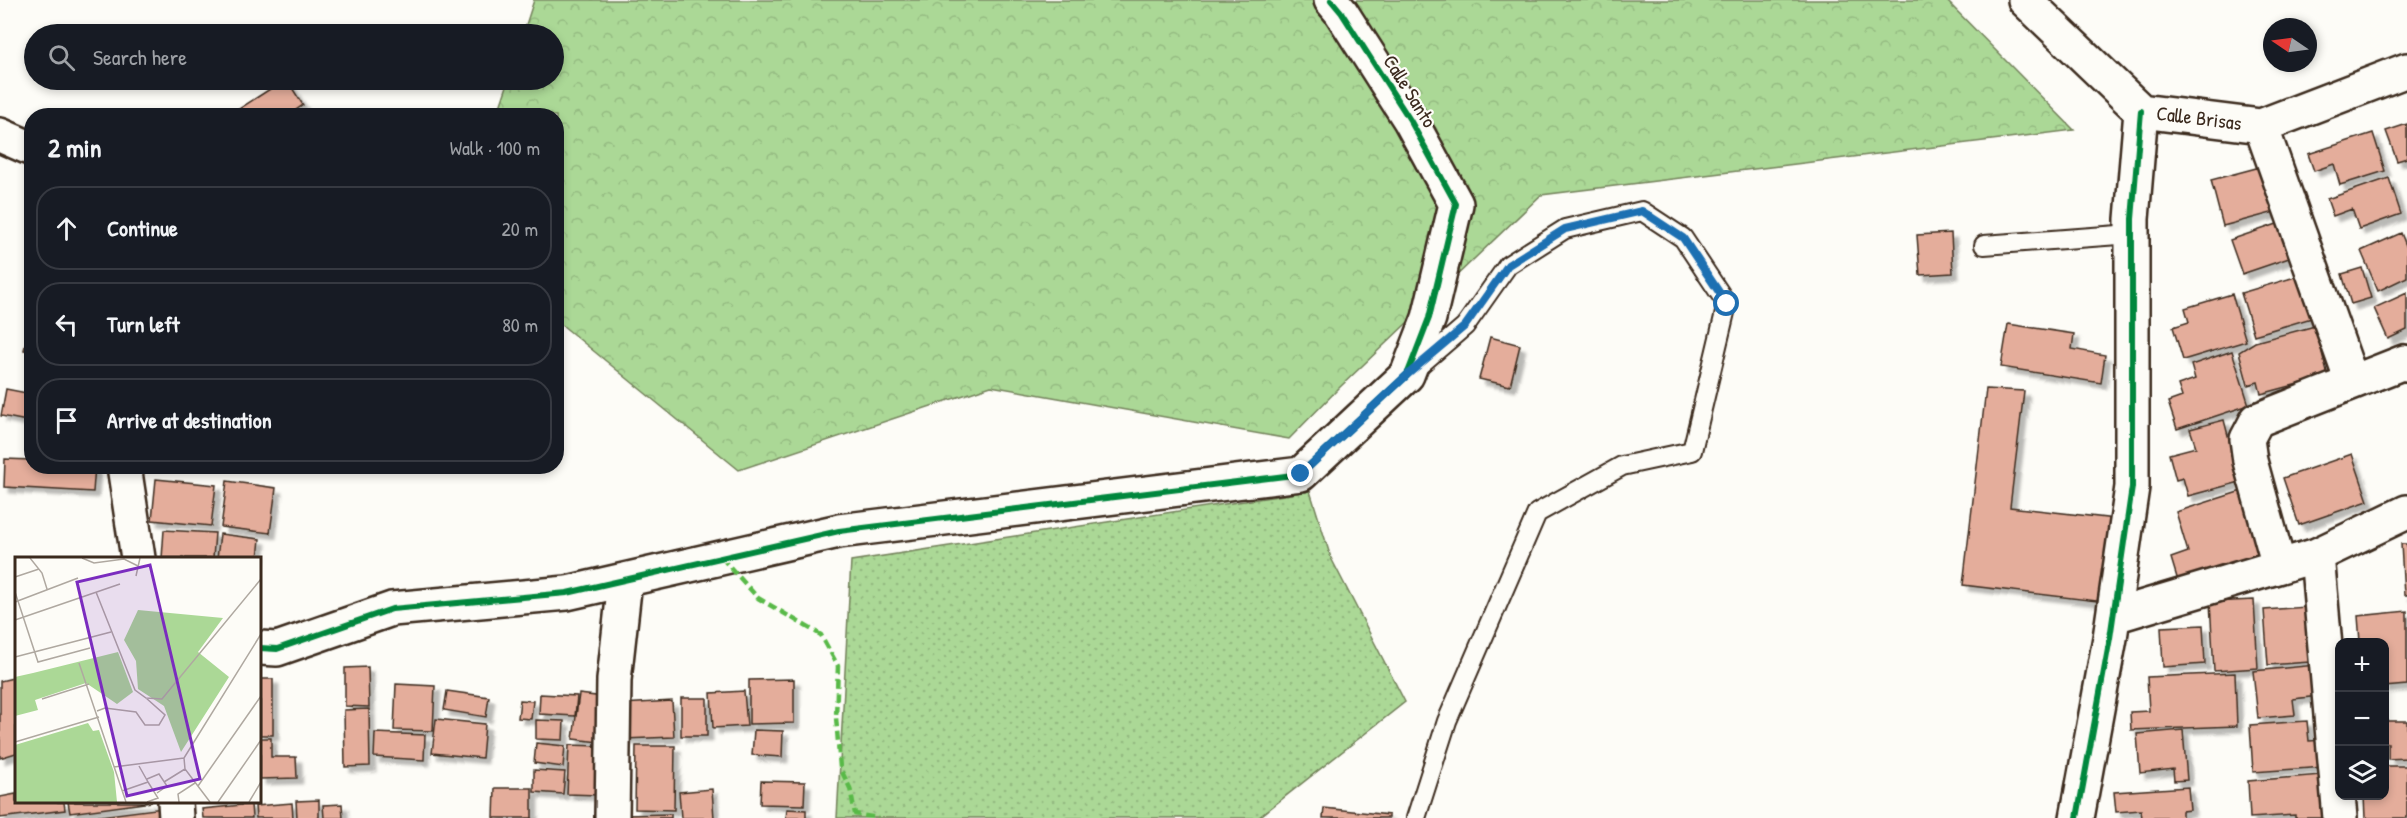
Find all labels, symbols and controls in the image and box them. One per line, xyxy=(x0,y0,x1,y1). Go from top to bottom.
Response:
north arrow xyxy=(2263,18,2317,72)
search box xyxy=(24,24,564,90)
icon: search xyxy=(45,41,78,74)
text: Search here xyxy=(93,42,187,72)
street label: Calle Santo xyxy=(1378,49,1443,132)
street label: Calle Brisas xyxy=(2155,99,2243,136)
text: 2 min xyxy=(48,130,101,165)
text: Walk · 100 m xyxy=(450,134,540,161)
icon: ahead xyxy=(50,212,83,245)
text: Continue xyxy=(107,213,178,243)
text: 20 m xyxy=(501,215,538,242)
route start xyxy=(1713,290,1739,316)
icon: left xyxy=(50,308,83,341)
text: Turn left xyxy=(107,309,180,339)
text: 80 m xyxy=(502,311,538,338)
icon: arrive xyxy=(50,404,83,437)
text: Arrive at destination xyxy=(107,405,272,435)
route end xyxy=(1287,460,1313,486)
inset map xyxy=(15,557,261,803)
map controls xyxy=(2335,638,2389,800)
button: + xyxy=(2335,638,2389,692)
button: − xyxy=(2335,692,2389,746)
button: layers xyxy=(2335,746,2389,800)

